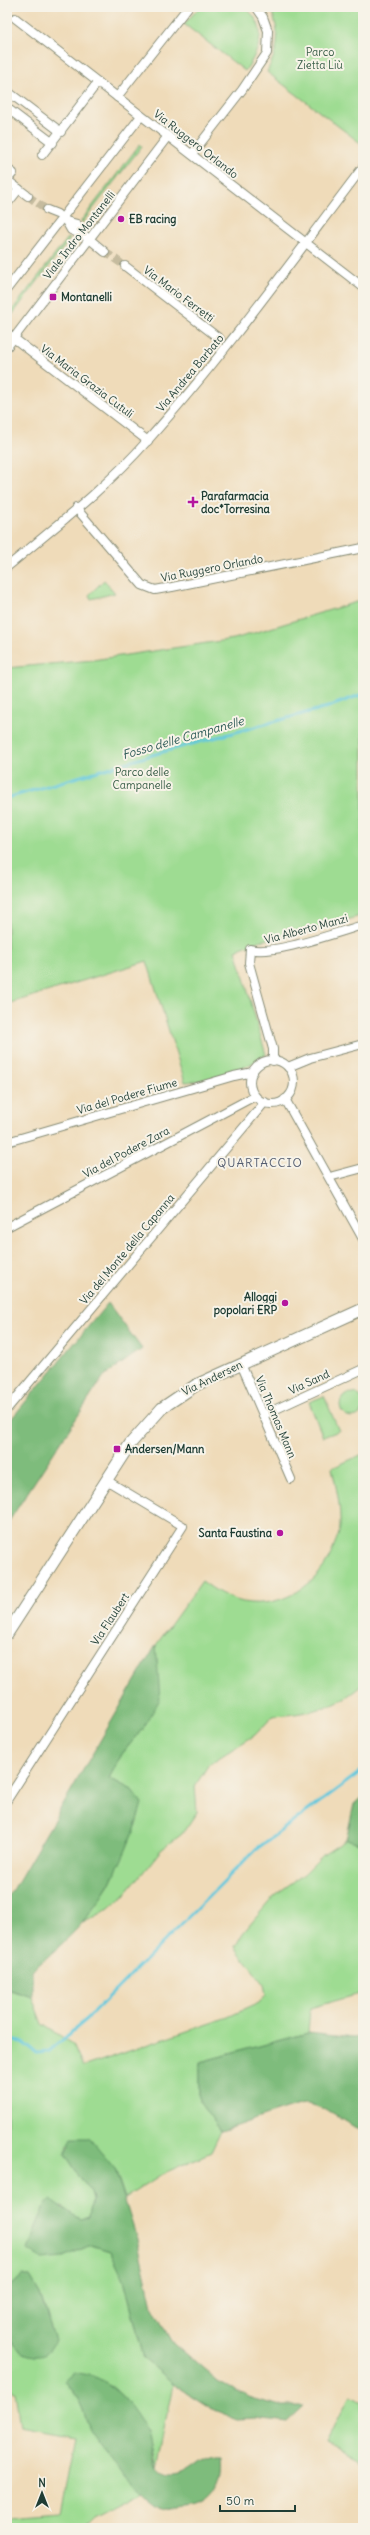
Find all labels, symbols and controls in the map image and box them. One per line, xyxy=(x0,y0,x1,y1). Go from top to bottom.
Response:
park label: Parco Zietta Liù xyxy=(297,45,343,72)
street label: Via Ruggero Orlando xyxy=(151,107,241,181)
street label: Viale Indro Montanelli xyxy=(40,188,118,282)
place label: EB racing xyxy=(129,212,176,227)
marker: EB racing xyxy=(116,214,126,224)
street label: Via Mario Ferretti xyxy=(141,263,217,325)
place label: Montanelli xyxy=(61,290,112,304)
marker: Montanelli xyxy=(48,292,58,302)
street label: Via Andrea Barbato xyxy=(153,331,227,415)
street label: Via Maria Grazia Cutuli xyxy=(38,341,136,421)
place label: Parafarmacia doc*Torresina xyxy=(201,489,271,516)
marker: Parafarmacia doc*Torresina xyxy=(188,497,198,507)
street label: Via Ruggero Orlando xyxy=(160,551,264,585)
water label: Fosso delle Campanelle xyxy=(120,713,247,762)
park label: Parco delle Campanelle xyxy=(113,765,171,792)
street label: Via Alberto Manzi xyxy=(263,911,349,947)
street label: Via del Podere Fiume xyxy=(75,1075,179,1117)
street label: Via del Podere Zara xyxy=(80,1123,172,1181)
district label: QUARTACCIO xyxy=(217,1155,303,1170)
street label: Via del Monte della Capanna xyxy=(77,1191,177,1307)
place label: Alloggi popolari ERP xyxy=(214,1290,277,1318)
marker: Alloggi popolari ERP xyxy=(280,1298,290,1308)
street label: Via Andersen xyxy=(179,1357,245,1399)
street label: Via Sand xyxy=(286,1366,332,1398)
street label: Via Thomas Mann xyxy=(252,1374,300,1460)
place label: Andersen/Mann xyxy=(125,1442,205,1456)
marker: Andersen/Mann xyxy=(112,1444,122,1454)
place label: Santa Faustina xyxy=(199,1526,273,1540)
marker: Santa Faustina xyxy=(275,1528,285,1538)
street label: Via Flaubert xyxy=(88,1590,132,1648)
north arrow xyxy=(22,2473,62,2513)
text: N xyxy=(38,2476,46,2490)
scale bar xyxy=(220,2487,295,2513)
text: 50 m xyxy=(226,2493,255,2508)

